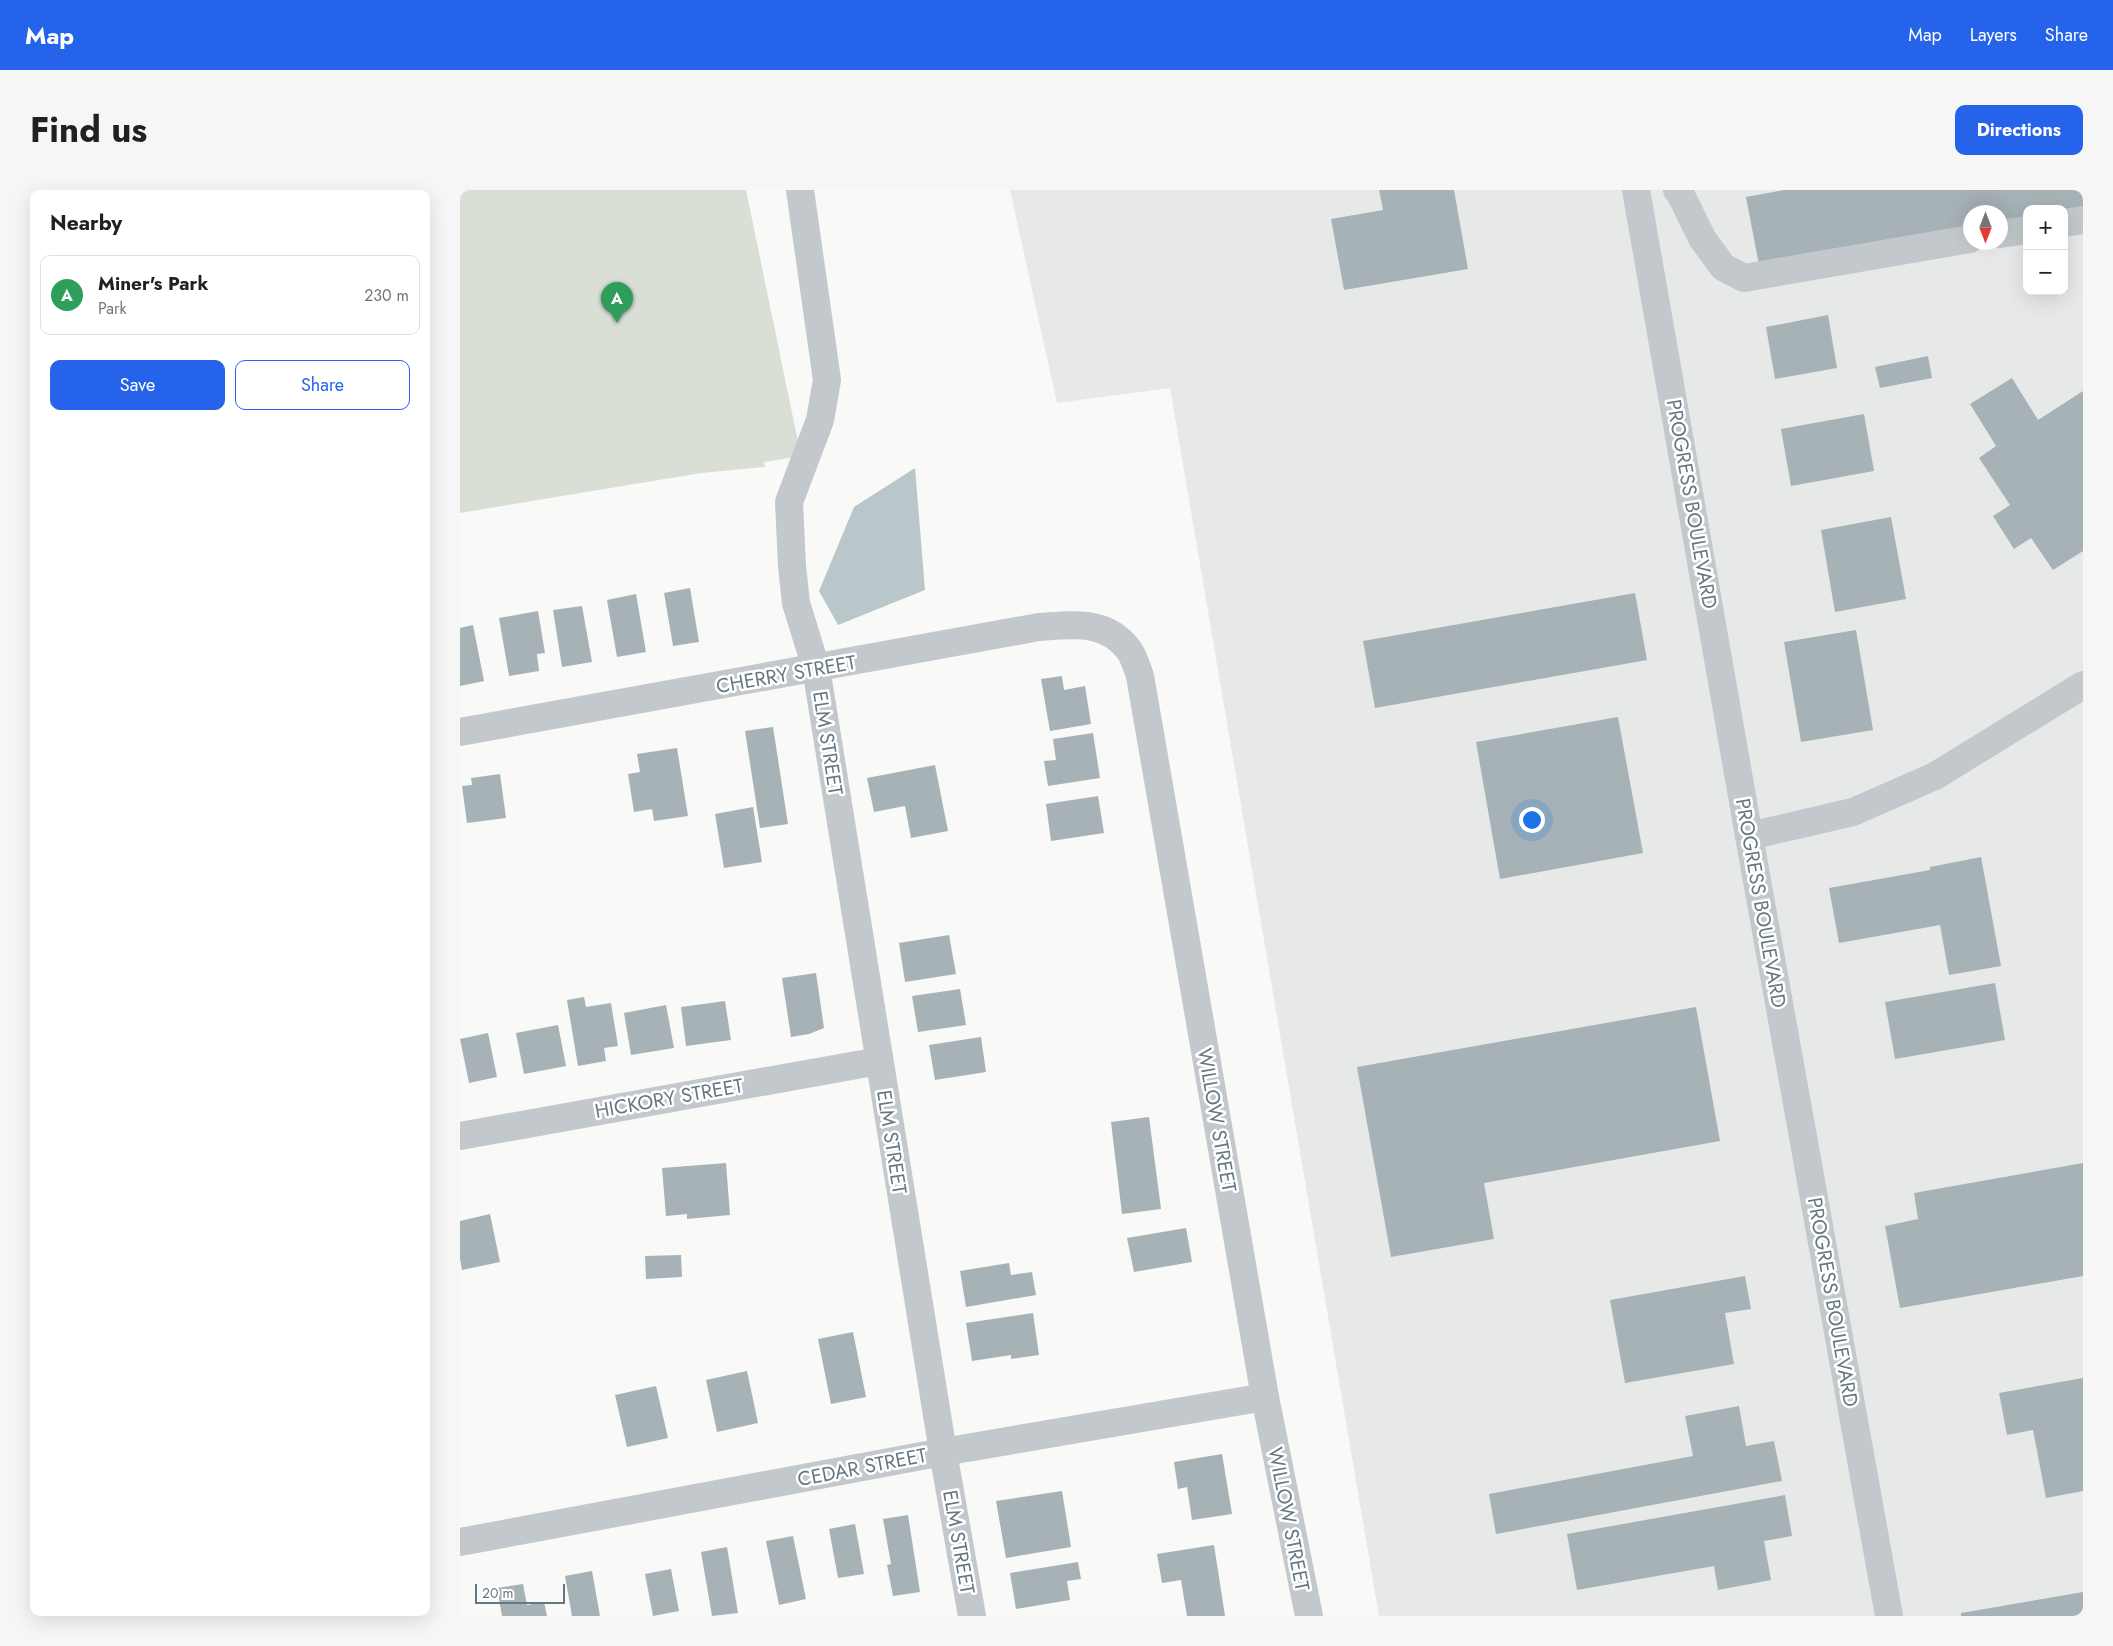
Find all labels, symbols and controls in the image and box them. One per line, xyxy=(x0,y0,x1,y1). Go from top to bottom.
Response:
text: Map xyxy=(25,18,74,53)
text: Map xyxy=(1908,22,1942,48)
text: Layers xyxy=(1970,22,2017,48)
text: Share xyxy=(2045,22,2088,48)
text: Find us xyxy=(30,105,147,155)
button: Directions xyxy=(1955,105,2083,155)
north arrow xyxy=(1963,205,2008,250)
map controls xyxy=(2023,205,2068,295)
button: + xyxy=(2023,205,2068,250)
text: Nearby xyxy=(50,208,122,238)
button: − xyxy=(2023,250,2068,295)
text: Miner's Park xyxy=(98,270,208,297)
pin: A xyxy=(601,282,633,323)
text: A xyxy=(61,284,73,307)
text: 230 m xyxy=(364,284,409,307)
text: Park xyxy=(98,297,127,320)
button: Save xyxy=(50,360,225,410)
button: Share xyxy=(235,360,410,410)
street label: PROGRESS BOULEVARD xyxy=(1659,397,1724,611)
street label: CHERRY STREET xyxy=(714,648,859,701)
street label: ELM STREET xyxy=(805,689,850,798)
street label: PROGRESS BOULEVARD xyxy=(1728,796,1793,1010)
your location xyxy=(1519,807,1545,833)
street label: WILLOW STREET xyxy=(1190,1046,1244,1195)
street label: HICKORY STREET xyxy=(593,1071,746,1126)
street label: ELM STREET xyxy=(869,1088,914,1197)
street label: PROGRESS BOULEVARD xyxy=(1800,1195,1865,1409)
street label: CEDAR STREET xyxy=(795,1441,930,1494)
street label: WILLOW STREET xyxy=(1260,1445,1317,1594)
street label: ELM STREET xyxy=(935,1488,982,1597)
scale bar xyxy=(475,1581,565,1604)
text: 20 m xyxy=(482,1583,514,1603)

